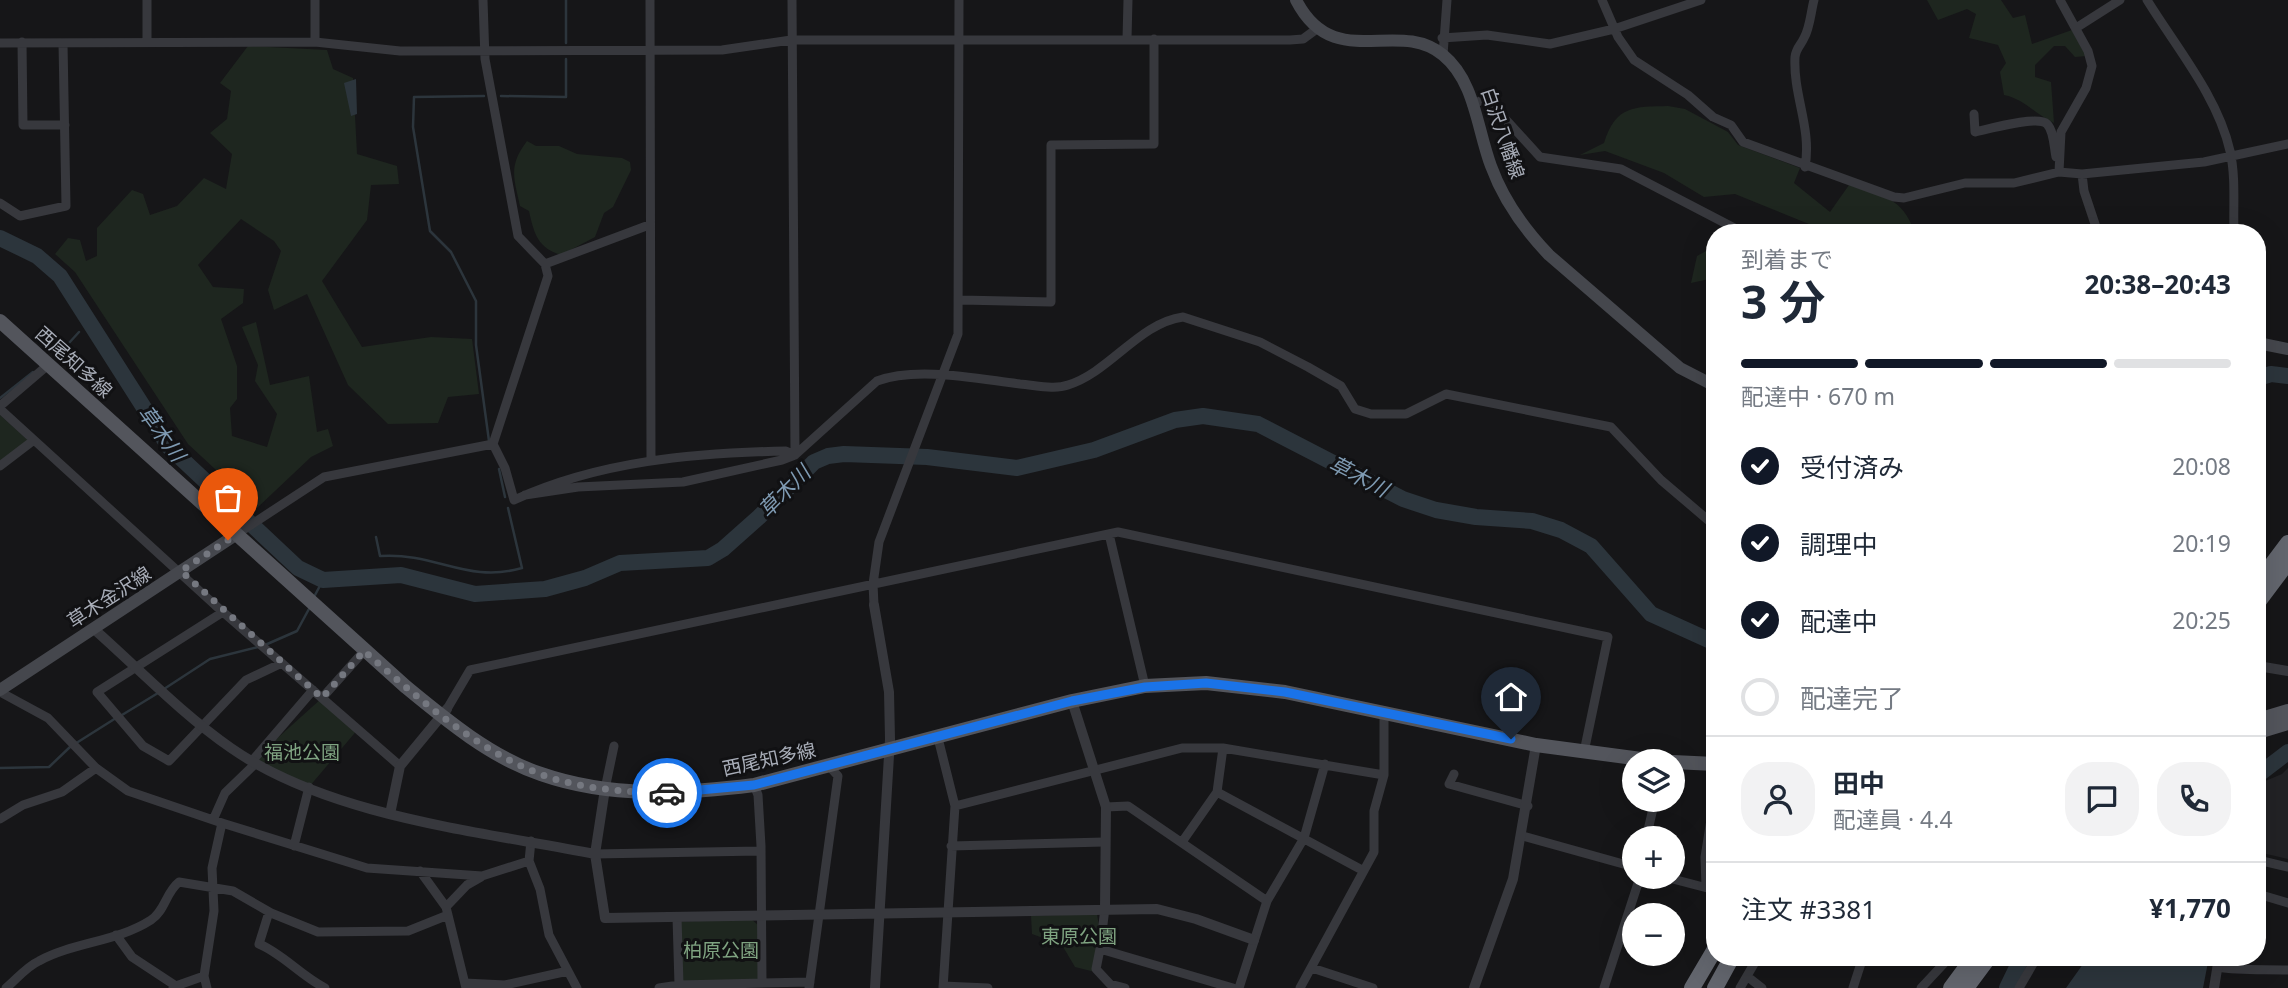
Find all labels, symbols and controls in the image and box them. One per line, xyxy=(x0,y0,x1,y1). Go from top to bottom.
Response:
street label: 白沢八幡線 xyxy=(1475,84,1531,182)
text: 到着まで xyxy=(1741,243,1833,275)
text: 20:38–20:43 xyxy=(2084,266,2231,302)
text: 3 分 xyxy=(1741,270,1825,332)
street label: 西尾知多線 xyxy=(30,321,118,403)
text: 配達中 · 670 m xyxy=(1741,380,1895,412)
water label: 草木川 xyxy=(132,399,193,468)
icon: check xyxy=(1741,447,1779,485)
water label: 草木川 xyxy=(1325,449,1395,504)
text: 受付済み xyxy=(1800,449,1904,485)
text: 20:08 xyxy=(2172,450,2231,482)
water label: 草木川 xyxy=(752,457,818,523)
pin xyxy=(198,468,258,540)
icon: bag xyxy=(209,479,247,517)
icon: check xyxy=(1741,524,1779,562)
text: 調理中 xyxy=(1800,526,1878,562)
text: 20:19 xyxy=(2172,527,2231,559)
street label: 草木金沢線 xyxy=(62,560,156,634)
icon: check xyxy=(1741,601,1779,639)
text: 配達中 xyxy=(1800,603,1878,639)
text: 20:25 xyxy=(2172,604,2231,636)
pin xyxy=(1481,667,1541,739)
icon: home xyxy=(1492,678,1530,716)
text: 配達完了 xyxy=(1800,680,1904,716)
street label: 西尾知多線 xyxy=(720,736,818,782)
park label: 福池公園 xyxy=(264,739,340,765)
map controls xyxy=(1622,749,1685,966)
button: layers xyxy=(1622,749,1685,812)
courier xyxy=(632,758,702,828)
button: person xyxy=(1741,762,1815,836)
button: chat xyxy=(2065,762,2139,836)
button: phone xyxy=(2157,762,2231,836)
text: 田中 xyxy=(1833,765,1885,801)
icon: car xyxy=(648,774,686,812)
text: 配達員 · 4.4 xyxy=(1833,803,1953,835)
button: + xyxy=(1622,826,1685,889)
text: ¥1,770 xyxy=(2149,890,2231,926)
text: 注文 #3381 xyxy=(1741,891,1876,927)
button: − xyxy=(1622,903,1685,966)
park label: 東原公園 xyxy=(1041,923,1117,949)
park label: 柏原公園 xyxy=(683,937,759,963)

